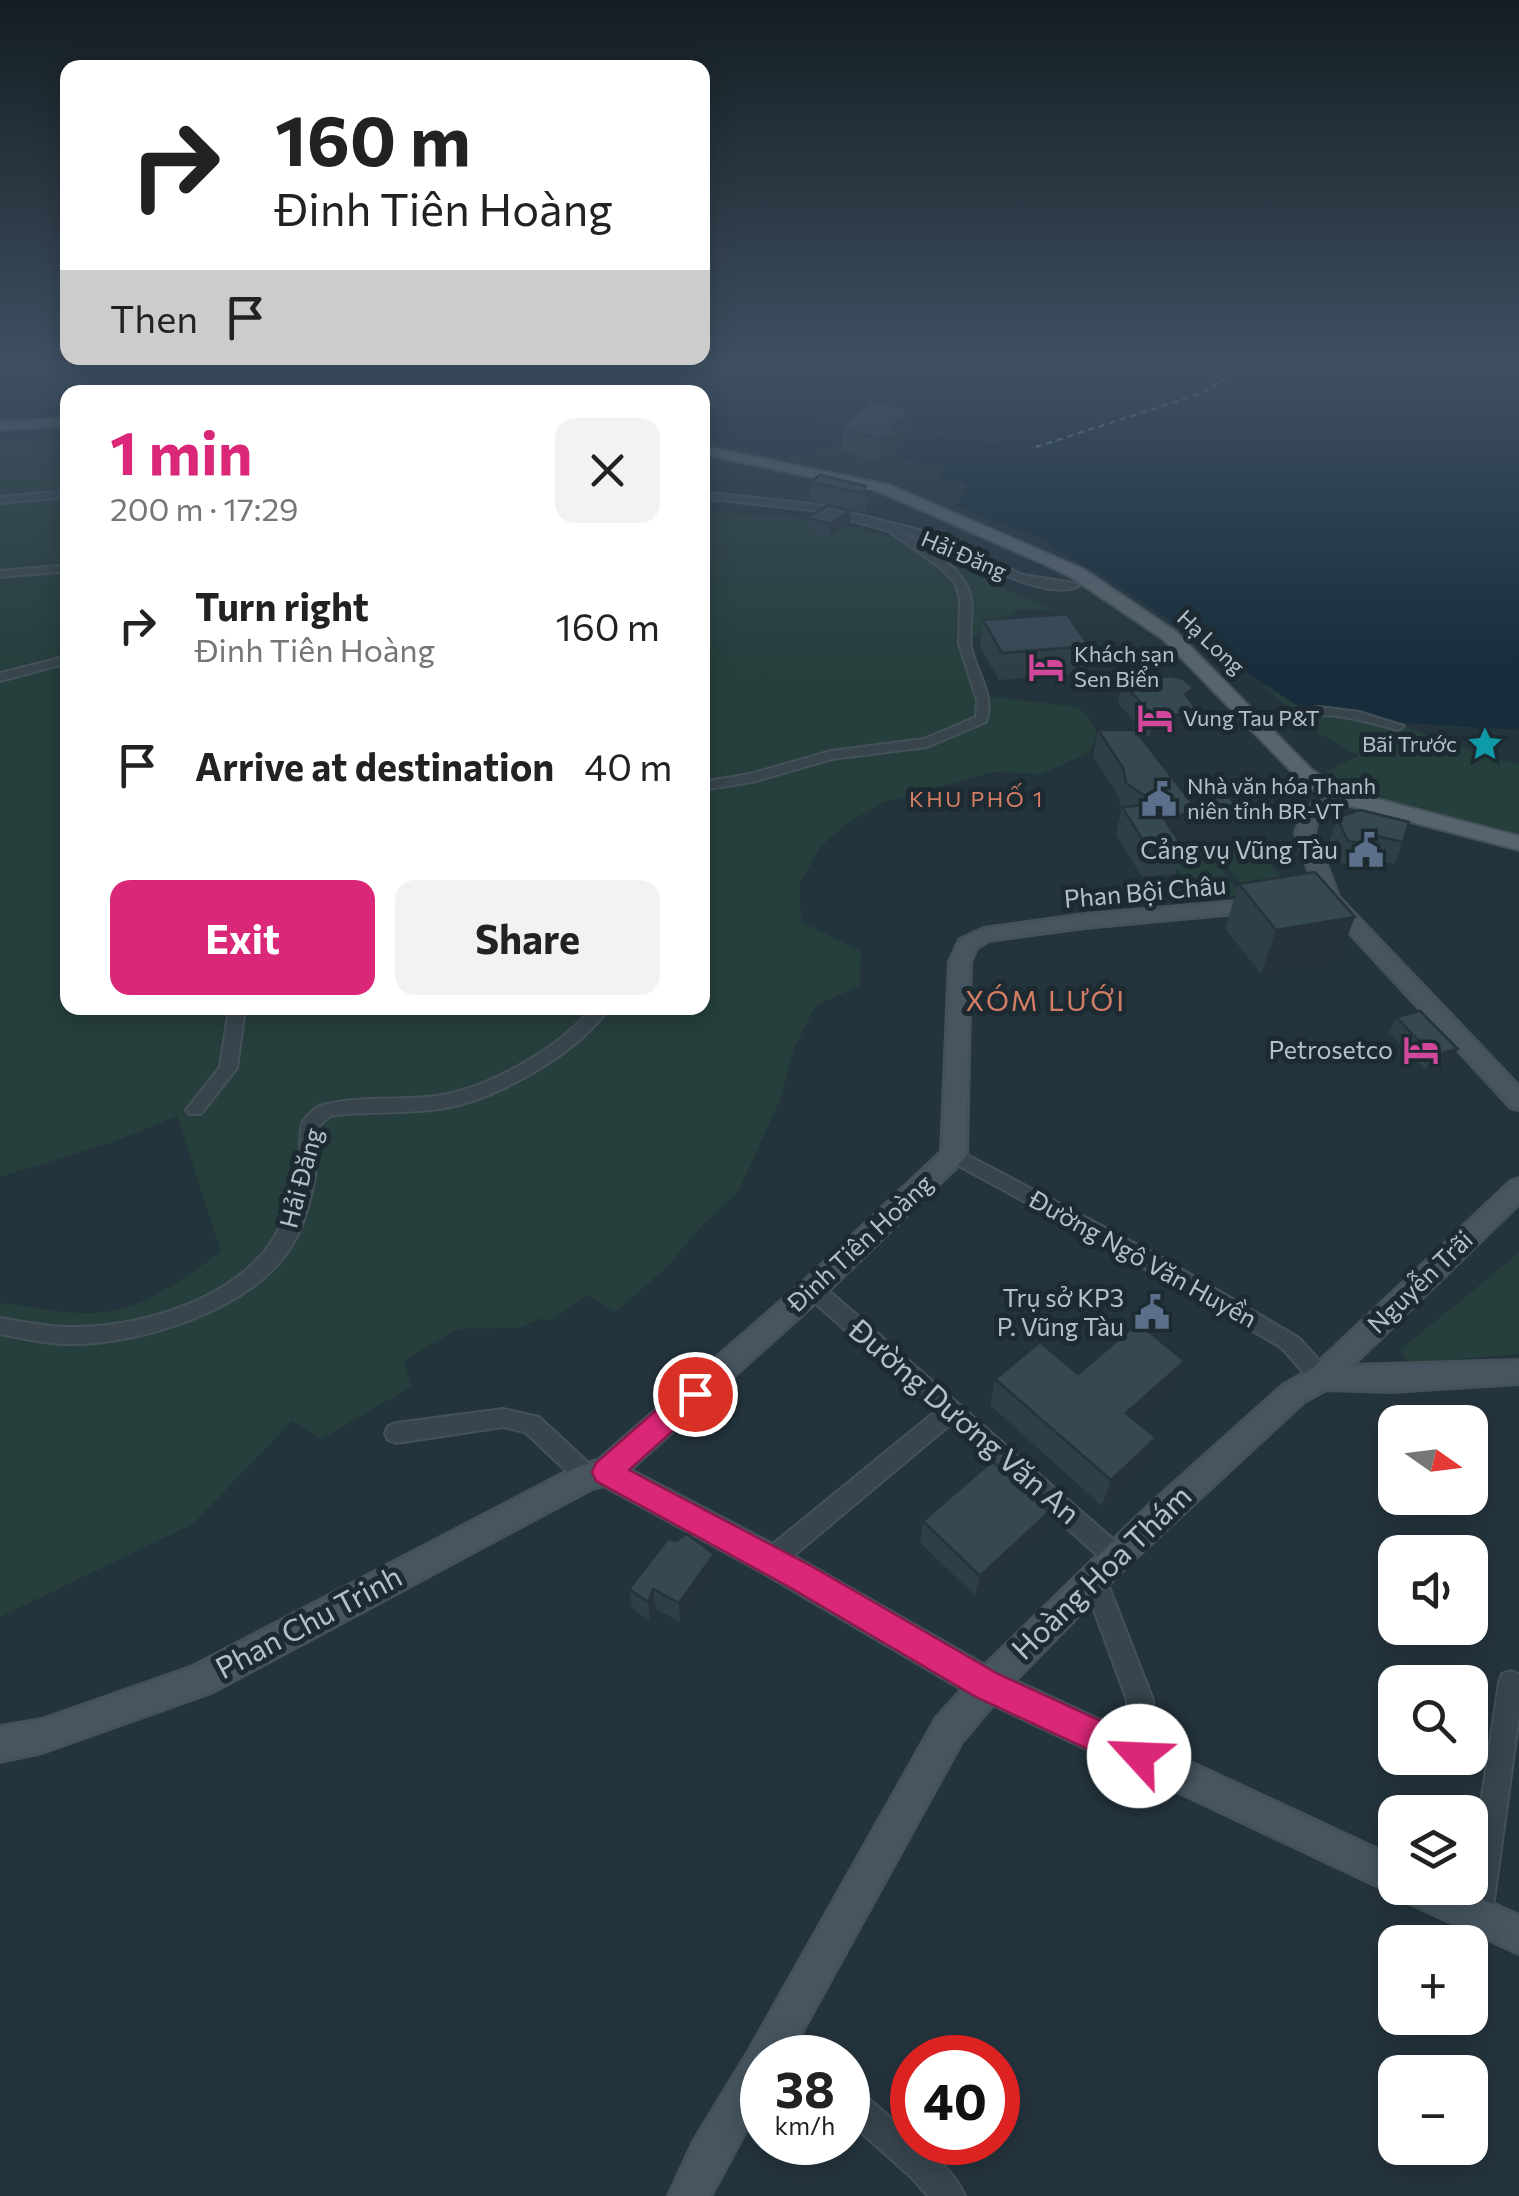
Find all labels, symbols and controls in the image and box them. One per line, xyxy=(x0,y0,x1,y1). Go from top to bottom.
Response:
text: 160 m xyxy=(275,95,471,180)
icon: right xyxy=(110,100,240,230)
text: Đinh Tiên Hoàng xyxy=(275,180,613,235)
icon: arrive xyxy=(218,290,273,345)
text: Then xyxy=(110,294,198,341)
text: 1 min xyxy=(110,414,252,487)
button: close xyxy=(555,418,660,523)
text: 200 m · 17:29 xyxy=(110,488,298,528)
street label: Hải Đăng xyxy=(918,525,1011,585)
text: Turn right xyxy=(195,582,369,629)
icon: right xyxy=(110,598,165,653)
text: 160 m xyxy=(555,602,660,649)
street label: Hạ Long xyxy=(1172,604,1251,680)
text: Đinh Tiên Hoàng xyxy=(195,629,435,669)
place label: Khách sạn Sen Biển xyxy=(1074,640,1175,692)
hotel icon: Khách sạn Sen Biển xyxy=(1027,648,1065,686)
hotel icon: Vung Tau P&T xyxy=(1136,699,1174,737)
place label: Vung Tau P&T xyxy=(1183,704,1320,731)
place icon: Bãi Trước xyxy=(1466,725,1504,763)
place label: Bãi Trước xyxy=(1362,730,1457,757)
icon: arrive xyxy=(110,738,165,793)
text: Arrive at destination xyxy=(195,742,554,789)
text: 40 m xyxy=(584,742,672,789)
place label: Nhà văn hóa Thanh niên tỉnh BR-VT xyxy=(1187,772,1376,824)
public building icon: Nhà văn hóa Thanh niên tỉnh BR-VT xyxy=(1140,780,1178,818)
district label: KHU PHỐ 1 xyxy=(909,783,1045,812)
public building icon: Cảng vụ Vũng Tàu xyxy=(1347,831,1385,869)
place label: Cảng vụ Vũng Tàu xyxy=(1140,834,1338,864)
street label: Phan Bội Châu xyxy=(1062,869,1227,913)
button: Exit xyxy=(110,880,375,995)
button: Share xyxy=(395,880,660,995)
district label: XÓM LƯỚI xyxy=(965,983,1127,1017)
hotel icon: Petrosetco xyxy=(1402,1031,1440,1069)
place label: Petrosetco xyxy=(1268,1034,1393,1064)
street label: Hải Đăng xyxy=(272,1124,328,1231)
street label: Đinh Tiên Hoàng xyxy=(780,1167,938,1318)
street label: Đường Ngô Văn Huyền xyxy=(1024,1183,1262,1333)
street label: Nguyễn Trãi xyxy=(1361,1224,1478,1339)
place label: Trụ sở KP3 P. Vũng Tàu xyxy=(997,1282,1124,1341)
public building icon: Trụ sở KP3 P. Vũng Tàu xyxy=(1133,1293,1171,1331)
street label: Đường Dương Văn An xyxy=(842,1309,1089,1530)
pin xyxy=(653,1352,738,1437)
icon: arrive xyxy=(668,1367,723,1422)
north arrow xyxy=(1378,1405,1488,1515)
map controls xyxy=(1378,1405,1488,2165)
street label: Hoàng Hoa Thám xyxy=(1003,1476,1198,1666)
button: sound xyxy=(1378,1535,1488,1645)
street label: Phan Chu Trinh xyxy=(208,1556,407,1685)
button: search xyxy=(1378,1665,1488,1775)
position arrow xyxy=(1087,1704,1191,1808)
button: layers xyxy=(1378,1795,1488,1905)
button: + xyxy=(1378,1925,1488,2035)
speed limit sign: 40 xyxy=(890,2035,1020,2165)
button: − xyxy=(1378,2055,1488,2165)
text: 38 xyxy=(775,2057,835,2118)
text: km/h xyxy=(775,2110,835,2140)

